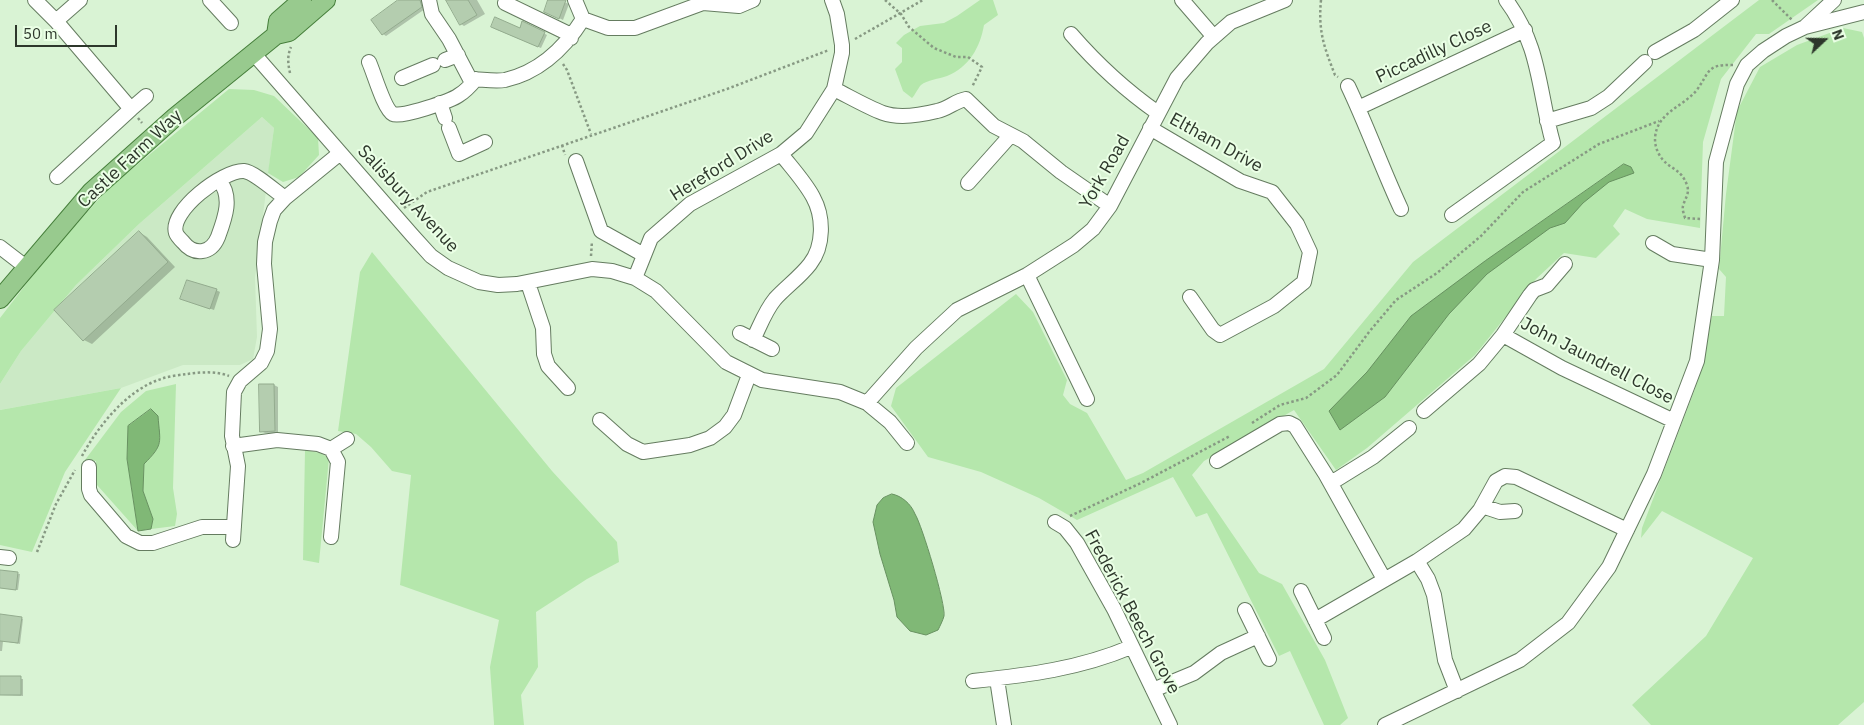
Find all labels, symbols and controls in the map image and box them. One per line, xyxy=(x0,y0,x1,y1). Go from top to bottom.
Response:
scale bar xyxy=(18,15,120,47)
north arrow xyxy=(1799,15,1849,65)
street label: Piccadilly Close xyxy=(1373,16,1495,88)
text: 50 m xyxy=(23,24,58,43)
text: N xyxy=(1828,27,1848,43)
street label: Castle Farm Way xyxy=(73,105,187,213)
street label: Eltham Drive xyxy=(1166,109,1266,177)
street label: Hereford Drive xyxy=(666,126,778,206)
street label: York Road xyxy=(1075,131,1135,213)
street label: Salisbury Avenue xyxy=(353,141,463,257)
street label: John Jaundrell Close xyxy=(1517,313,1677,409)
street label: Frederick Beech Grove xyxy=(1080,526,1184,698)

